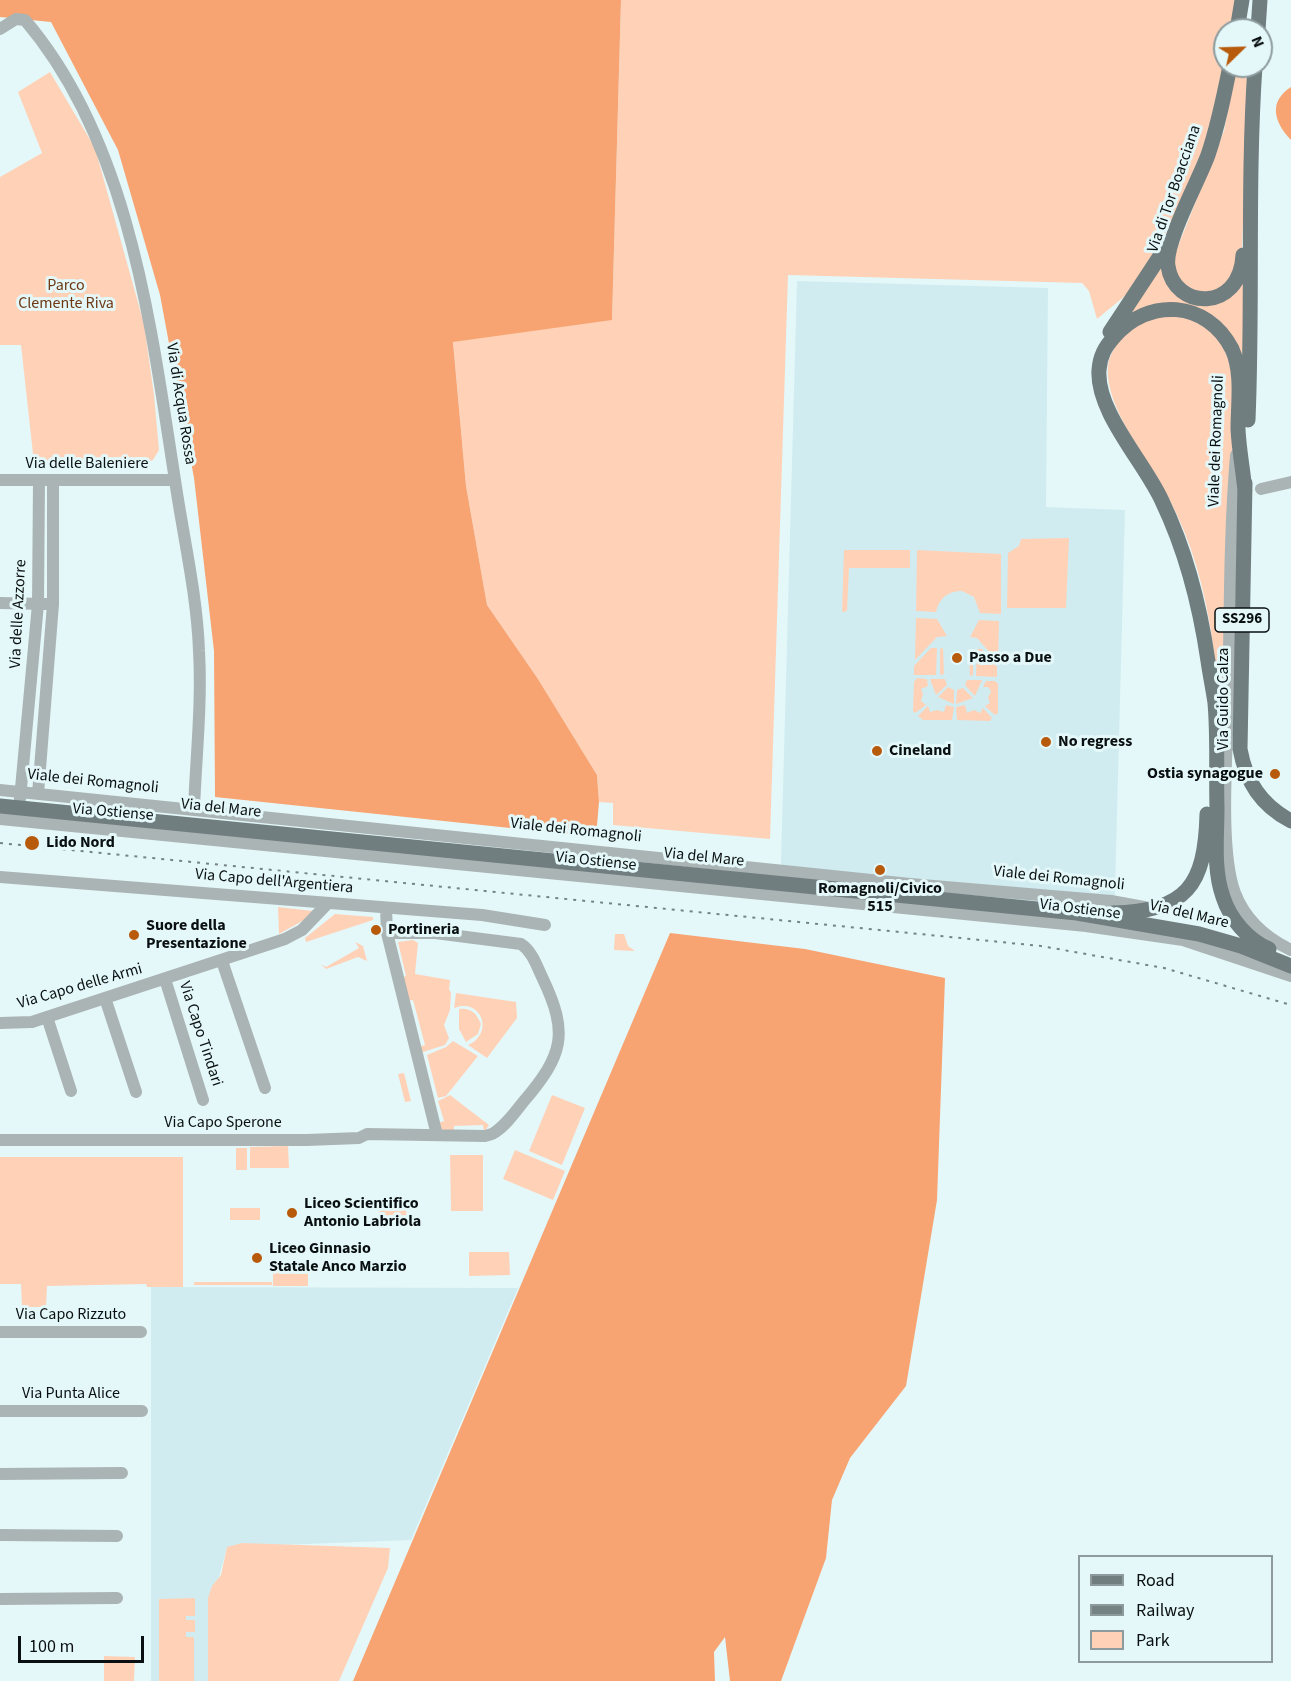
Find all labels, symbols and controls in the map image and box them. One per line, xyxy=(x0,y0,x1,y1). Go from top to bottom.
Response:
north arrow xyxy=(1213,18,1273,78)
text: N xyxy=(1246,33,1270,51)
street label: Via di Tor Boacciana xyxy=(1144,123,1206,255)
park label: Parco Clemente Riva xyxy=(18,276,114,314)
street label: Via di Acqua Rossa xyxy=(161,342,199,466)
street label: Viale dei Romagnoli xyxy=(1205,375,1229,507)
street label: Via delle Baleniere xyxy=(26,454,148,474)
street label: Via delle Azzorre xyxy=(7,559,31,669)
road number: SS296 xyxy=(1215,608,1269,632)
place label: Passo a Due xyxy=(969,648,1052,668)
street label: Via Guido Calza xyxy=(1214,648,1234,750)
marker: Passo a Due xyxy=(950,651,964,665)
place label: No regress xyxy=(1058,732,1132,752)
marker: No regress xyxy=(1039,735,1053,749)
place label: Cineland xyxy=(889,741,951,761)
marker: Cineland xyxy=(870,744,884,758)
place label: Ostia synagogue xyxy=(1147,764,1263,784)
street label: Viale dei Romagnoli xyxy=(26,766,160,798)
marker: Ostia synagogue xyxy=(1268,767,1282,781)
street label: Via del Mare xyxy=(180,795,262,823)
street label: Via Ostiense xyxy=(72,800,154,826)
street label: Viale dei Romagnoli xyxy=(509,815,643,847)
place label: Lido Nord xyxy=(46,833,115,853)
marker: Lido Nord xyxy=(23,834,41,852)
street label: Via del Mare xyxy=(663,844,745,872)
street label: Via Ostiense xyxy=(555,848,637,876)
marker: Romagnoli/Civico 515 xyxy=(873,863,887,877)
street label: Viale dei Romagnoli xyxy=(992,863,1126,895)
street label: Via Capo dell'Argentiera xyxy=(194,866,354,898)
place label: Romagnoli/Civico 515 xyxy=(818,879,942,917)
street label: Via Ostiense xyxy=(1039,896,1121,924)
street label: Via del Mare xyxy=(1148,897,1230,933)
place label: Suore della Presentazione xyxy=(146,916,247,954)
place label: Portineria xyxy=(388,920,460,940)
marker: Portineria xyxy=(369,923,383,937)
marker: Suore della Presentazione xyxy=(127,928,141,942)
street label: Via Capo delle Armi xyxy=(15,960,145,1014)
street label: Via Capo Tindari xyxy=(174,979,226,1089)
street label: Via Capo Sperone xyxy=(164,1113,282,1133)
place label: Liceo Scientifico Antonio Labriola xyxy=(304,1194,421,1232)
marker: Liceo Scientifico Antonio Labriola xyxy=(285,1206,299,1220)
place label: Liceo Ginnasio Statale Anco Marzio xyxy=(269,1239,407,1277)
marker: Liceo Ginnasio Statale Anco Marzio xyxy=(250,1251,264,1265)
street label: Via Capo Rizzuto xyxy=(16,1305,126,1325)
street label: Via Punta Alice xyxy=(22,1384,120,1404)
legend xyxy=(1078,1555,1273,1663)
text: Road xyxy=(1136,1568,1175,1593)
text: Railway xyxy=(1136,1598,1195,1623)
scale bar xyxy=(21,1624,147,1662)
text: Park xyxy=(1136,1628,1170,1653)
text: 100 m xyxy=(29,1634,74,1659)

